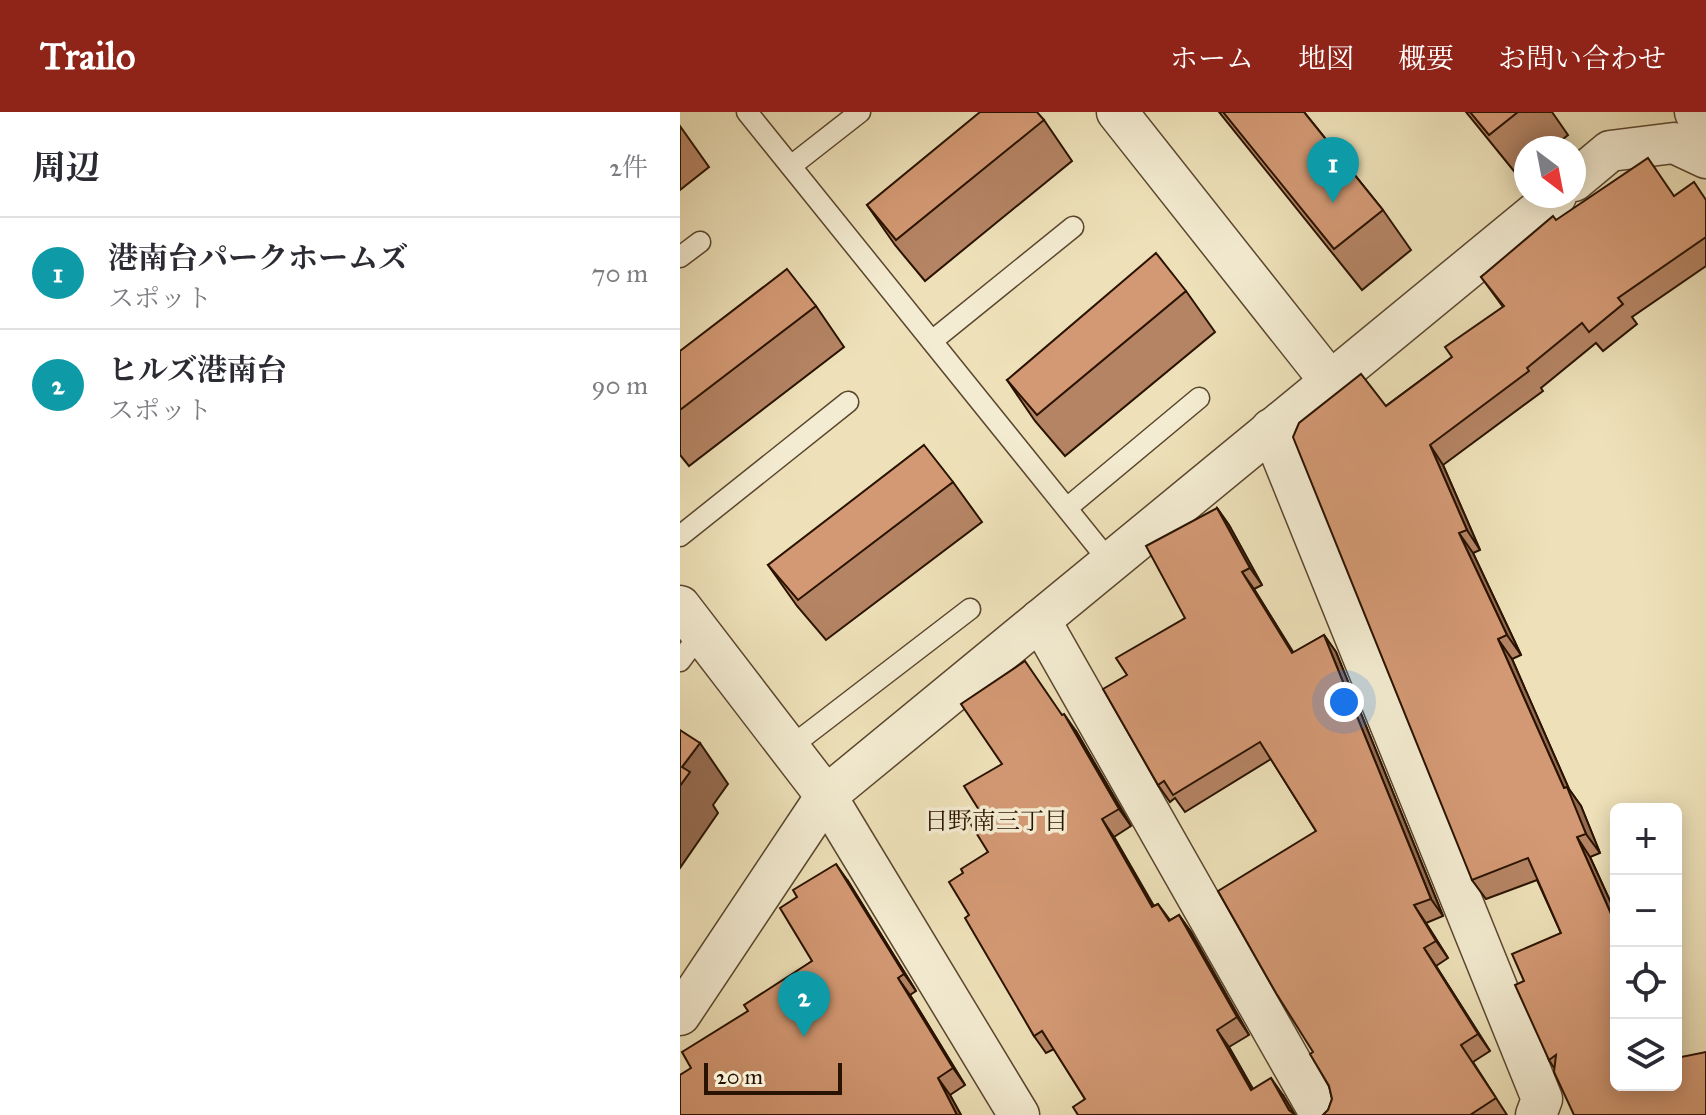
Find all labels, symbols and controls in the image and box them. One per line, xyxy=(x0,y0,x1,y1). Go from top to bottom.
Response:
text: Trailo xyxy=(40,33,135,79)
text: ホーム xyxy=(1170,41,1254,76)
text: 地図 xyxy=(1298,41,1354,76)
text: 概要 xyxy=(1398,41,1454,76)
text: お問い合わせ xyxy=(1498,41,1666,76)
north arrow xyxy=(1514,136,1586,208)
pin: 1 xyxy=(1307,137,1359,203)
text: 周辺 xyxy=(32,147,100,188)
text: 2件 xyxy=(609,151,648,183)
text: 港南台パークホームズ xyxy=(108,240,408,276)
text: 1 xyxy=(53,257,63,289)
text: 70 m xyxy=(592,257,648,289)
text: スポット xyxy=(108,282,212,314)
text: ヒルズ港南台 xyxy=(108,352,287,388)
text: 2 xyxy=(52,369,64,401)
text: 90 m xyxy=(591,369,648,401)
text: スポット xyxy=(108,394,212,426)
your location xyxy=(1324,682,1364,722)
map controls xyxy=(1610,803,1682,1091)
button: + xyxy=(1610,803,1682,875)
district label: 日野南三丁目 xyxy=(924,806,1068,836)
button: − xyxy=(1610,875,1682,947)
button: locate xyxy=(1610,947,1682,1019)
pin: 2 xyxy=(778,971,830,1037)
button: layers xyxy=(1610,1019,1682,1091)
scale bar xyxy=(704,1059,842,1095)
text: 20 m xyxy=(716,1063,763,1090)

